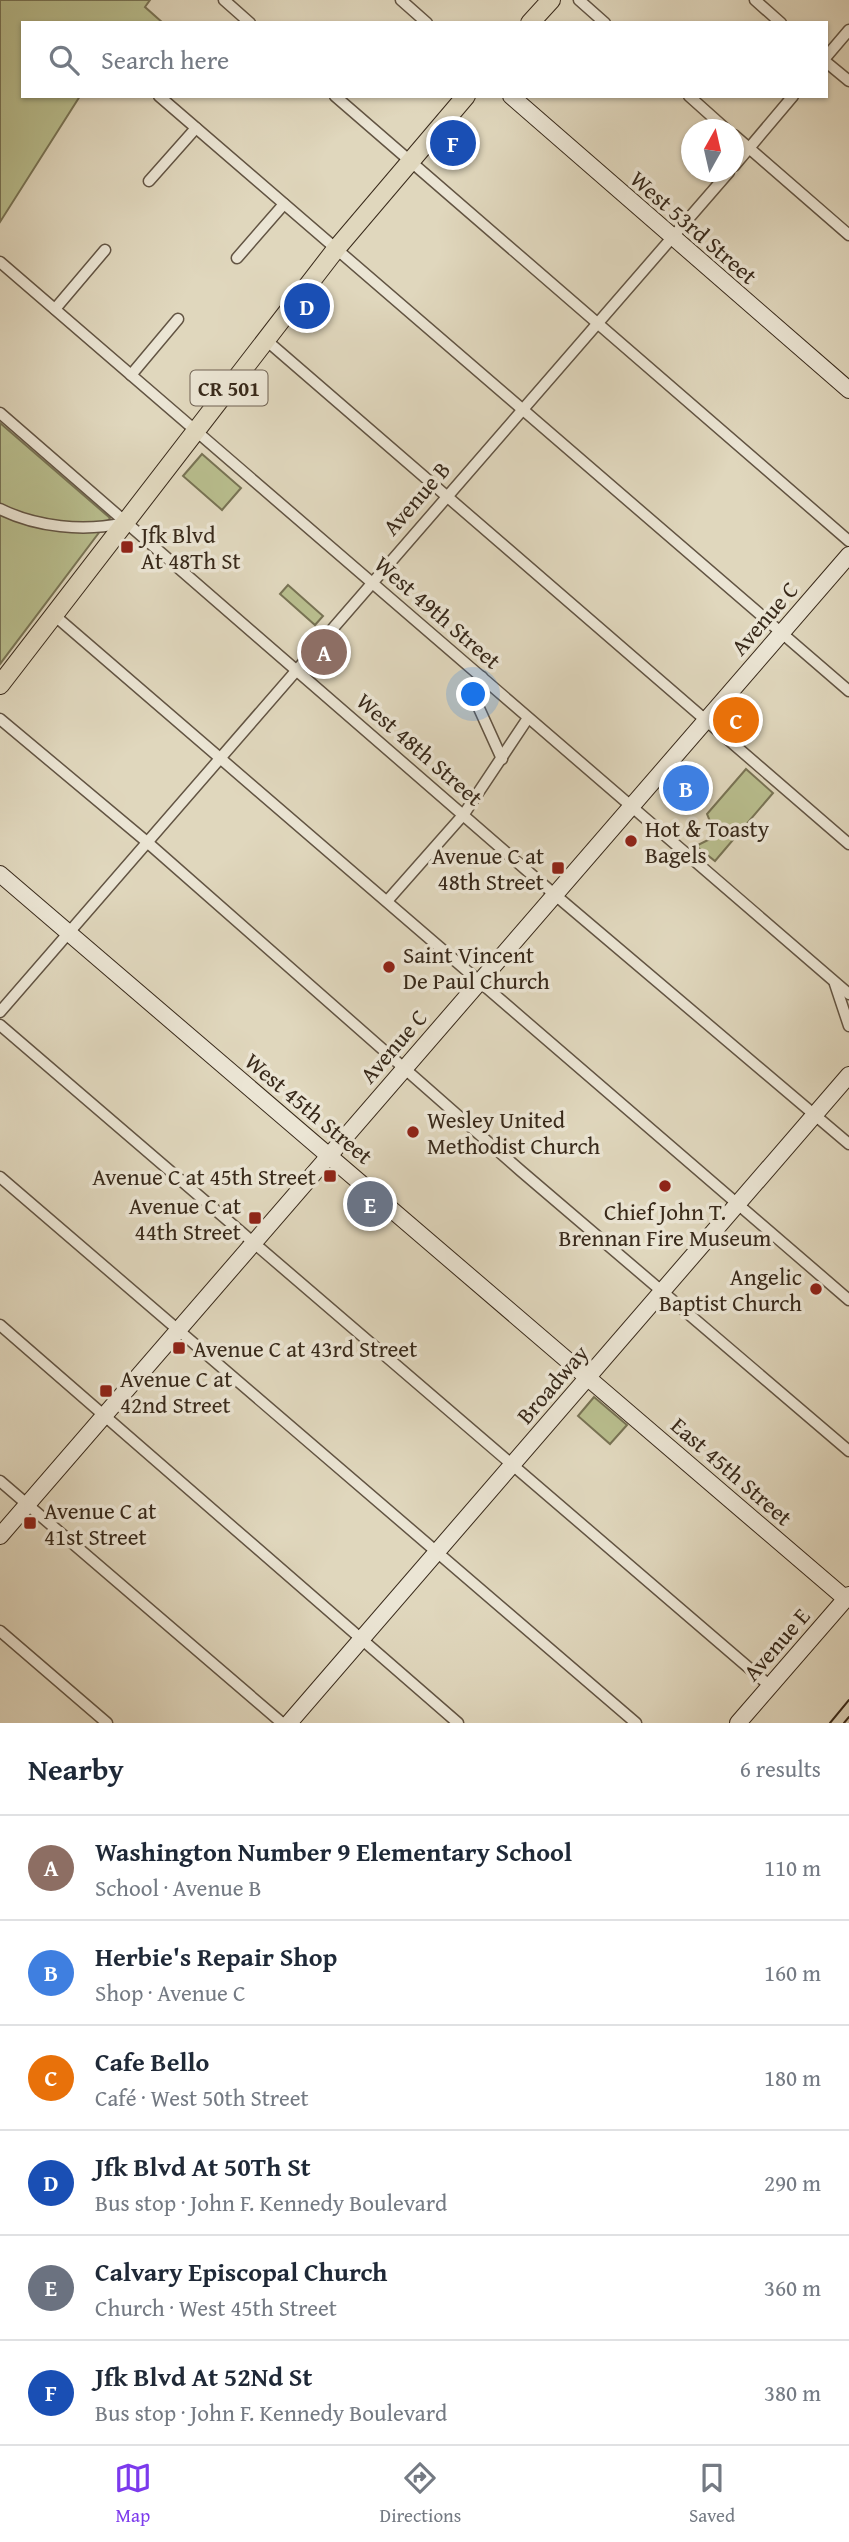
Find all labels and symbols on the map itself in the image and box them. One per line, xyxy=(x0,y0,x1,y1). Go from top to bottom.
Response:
pin: F xyxy=(430,117,476,169)
north arrow xyxy=(681,119,744,182)
street label: West 53rd Street xyxy=(623,162,765,292)
pin: D xyxy=(284,280,330,332)
road number: CR 501 xyxy=(190,370,268,406)
street label: Avenue B xyxy=(374,454,458,542)
place label: Jfk Blvd At 48Th St xyxy=(138,518,241,577)
marker: Jfk Blvd At 48Th St xyxy=(119,539,135,555)
street label: West 49th Street xyxy=(367,548,509,676)
street label: Avenue C xyxy=(723,574,805,662)
pin: A xyxy=(301,626,347,678)
your location xyxy=(456,677,490,711)
street label: West 48th Street xyxy=(349,685,491,813)
pin: C xyxy=(713,694,759,746)
pin: B xyxy=(663,762,709,814)
place label: Hot & Toasty Bagels xyxy=(645,812,770,871)
marker: Hot & Toasty Bagels xyxy=(623,833,639,849)
place label: Avenue C at 48th Street xyxy=(432,839,544,898)
marker: Avenue C at 48th Street xyxy=(550,860,566,876)
place label: Saint Vincent De Paul Church xyxy=(403,938,550,997)
marker: Saint Vincent De Paul Church xyxy=(381,959,397,975)
street label: Avenue C xyxy=(352,1002,434,1090)
street label: West 45th Street xyxy=(238,1045,380,1171)
place label: Wesley United Methodist Church xyxy=(427,1103,600,1162)
marker: Wesley United Methodist Church xyxy=(405,1124,421,1140)
place label: Avenue C at 45th Street xyxy=(92,1160,316,1193)
marker: Avenue C at 45th Street xyxy=(322,1168,338,1184)
pin: E xyxy=(347,1178,393,1230)
marker: Chief John T. Brennan Fire Museum xyxy=(657,1178,673,1194)
place label: Avenue C at 44th Street xyxy=(129,1189,241,1248)
place label: Chief John T. Brennan Fire Museum xyxy=(559,1195,772,1254)
marker: Avenue C at 44th Street xyxy=(247,1210,263,1226)
place label: Angelic Baptist Church xyxy=(659,1260,802,1319)
marker: Angelic Baptist Church xyxy=(808,1281,824,1297)
place label: Avenue C at 43rd Street xyxy=(193,1332,417,1365)
street label: Broadway xyxy=(508,1337,596,1431)
marker: Avenue C at 43rd Street xyxy=(171,1340,187,1356)
place label: Avenue C at 42nd Street xyxy=(120,1362,232,1421)
marker: Avenue C at 42nd Street xyxy=(98,1383,114,1399)
street label: East 45th Street xyxy=(664,1409,800,1533)
place label: Avenue C at 41st Street xyxy=(44,1494,156,1553)
marker: Avenue C at 41st Street xyxy=(22,1515,38,1531)
street label: Avenue E xyxy=(735,1600,817,1688)

